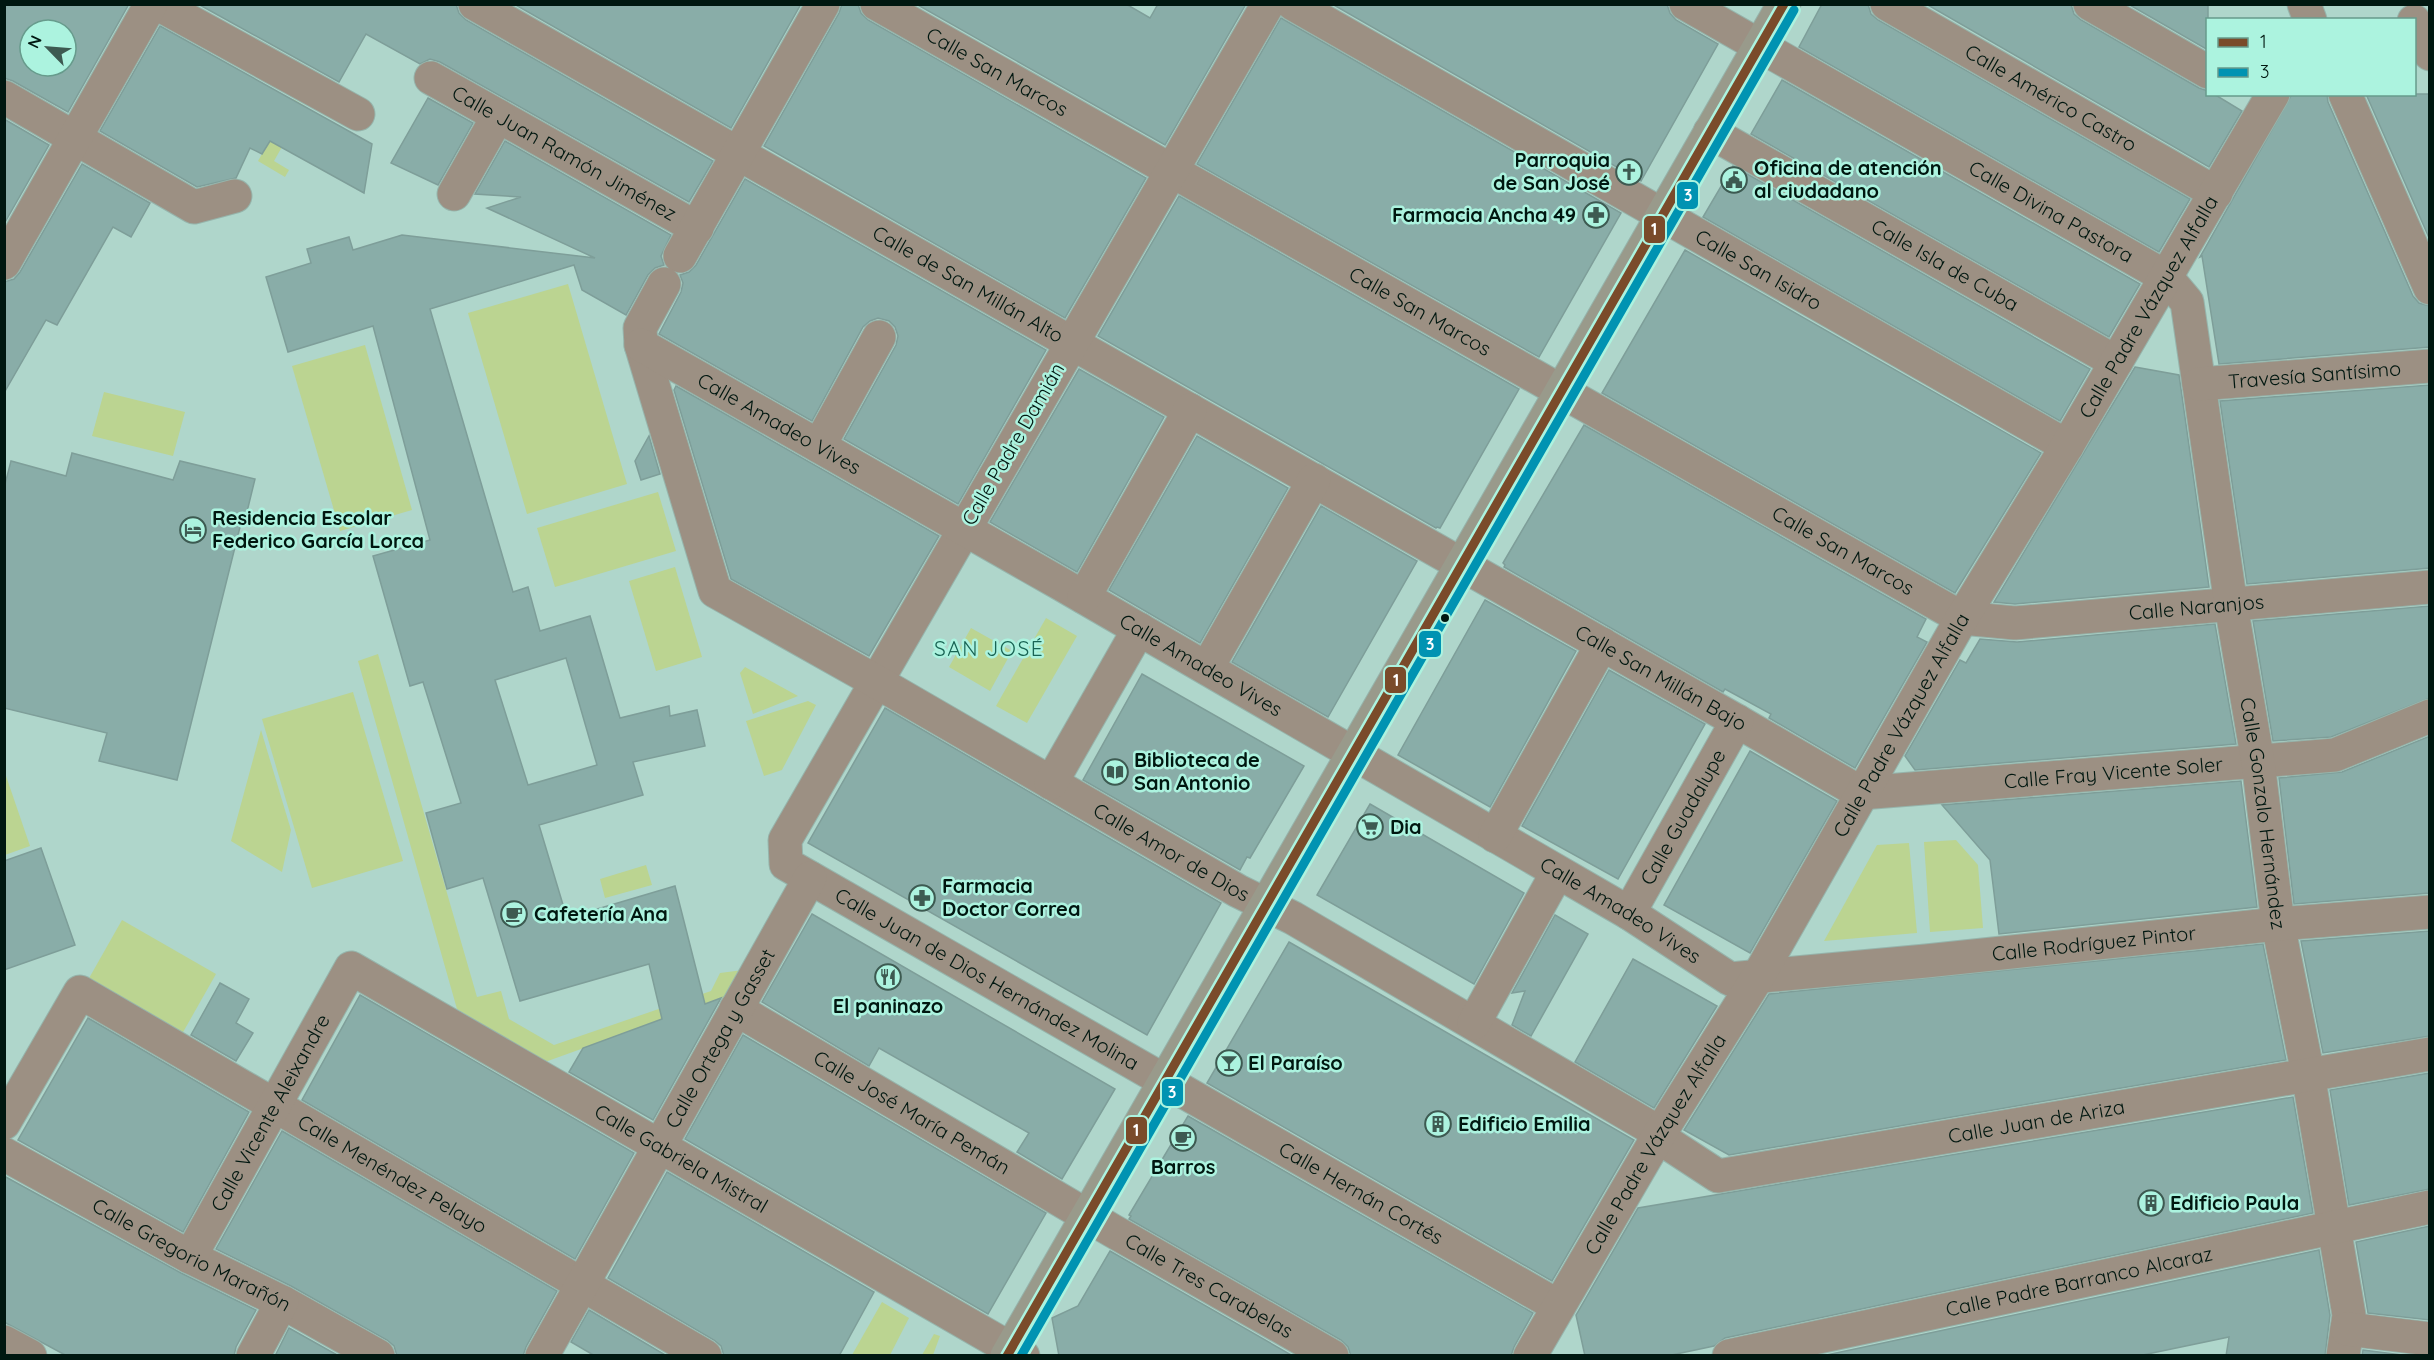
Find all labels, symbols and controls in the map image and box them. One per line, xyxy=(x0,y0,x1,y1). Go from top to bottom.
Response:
north arrow xyxy=(18,18,78,78)
legend xyxy=(2206,18,2416,96)
street label: Calle San Marcos xyxy=(922,21,1073,122)
text: 1 xyxy=(2260,30,2267,53)
text: N xyxy=(23,32,46,51)
street label: Calle Américo Castro xyxy=(1961,39,2142,157)
text: 3 xyxy=(2260,60,2269,83)
street label: Calle Juan Ramón Jiménez xyxy=(448,80,681,226)
place label: Parroquia de San José xyxy=(1493,147,1610,195)
place label: Oficina de atención al ciudadano xyxy=(1754,155,1942,203)
street label: Calle Divina Pastora xyxy=(1965,155,2138,268)
church icon: Parroquia de San José xyxy=(1614,157,1644,187)
public building icon: Oficina de atención al ciudadano xyxy=(1719,165,1749,195)
line badge: 3 xyxy=(1676,181,1699,210)
text: 3 xyxy=(1684,185,1692,205)
street label: Calle Padre Vázquez Alfalla xyxy=(2073,191,2223,422)
pharmacy icon: Farmacia Ancha 49 xyxy=(1581,200,1611,230)
place label: Farmacia Ancha 49 xyxy=(1392,202,1576,227)
street label: Calle Isla de Cuba xyxy=(1867,213,2023,316)
line badge: 1 xyxy=(1643,215,1666,244)
street label: Calle de San Millán Alto xyxy=(868,219,1068,348)
text: 1 xyxy=(1651,219,1657,239)
street label: Calle San Isidro xyxy=(1691,223,1826,315)
street label: Calle San Marcos xyxy=(1345,261,1496,361)
street label: Travesía Santísimo xyxy=(2227,355,2402,394)
street label: Calle Padre Damián xyxy=(956,358,1069,530)
street label: Calle Amadeo Vives xyxy=(693,367,866,480)
street label: Calle San Marcos xyxy=(1768,500,1919,600)
place label: Residencia Escolar Federico García Lorca xyxy=(212,505,424,553)
hotel icon: Residencia Escolar Federico García Lorca xyxy=(178,515,208,545)
street label: Calle Naranjos xyxy=(2128,588,2265,625)
street label: Calle Amadeo Vives xyxy=(1115,608,1287,722)
street label: Calle Padre Vázquez Alfalla xyxy=(1827,608,1974,841)
unlabelled marker xyxy=(1439,612,1451,624)
street label: Calle San Millán Bajo xyxy=(1571,619,1751,736)
line badge: 3 xyxy=(1418,630,1442,658)
text: 3 xyxy=(1426,634,1434,654)
district label: SAN JOSÉ xyxy=(934,635,1044,661)
line badge: 1 xyxy=(1384,666,1407,694)
text: 1 xyxy=(1393,670,1399,690)
street label: Calle Gonzalo Hernández xyxy=(2235,695,2292,932)
street label: Calle Guadalupe xyxy=(1634,745,1731,889)
place label: Biblioteca de San Antonio xyxy=(1134,747,1260,795)
street label: Calle Fray Vicente Soler xyxy=(2003,751,2224,794)
library icon: Biblioteca de San Antonio xyxy=(1100,757,1130,787)
street label: Calle Amor de Dios xyxy=(1089,797,1254,907)
supermarket icon: Dia xyxy=(1355,812,1385,842)
place label: Dia xyxy=(1390,814,1422,839)
street label: Calle Amadeo Vives xyxy=(1536,851,1706,969)
place label: Farmacia Doctor Correa xyxy=(942,873,1081,921)
street label: Calle Juan de Dios Hernández Molina xyxy=(831,882,1143,1075)
pharmacy icon: Farmacia Doctor Correa xyxy=(907,883,937,913)
cafe icon: Cafetería Ana xyxy=(499,899,529,929)
place label: Cafetería Ana xyxy=(534,901,668,926)
street label: Calle Rodríguez Pintor xyxy=(1991,920,2197,966)
street label: Calle Ortega y Gasset xyxy=(659,944,780,1132)
restaurant icon: El paninazo xyxy=(873,962,903,992)
place label: El paninazo xyxy=(833,993,943,1018)
street label: Calle Vicente Aleixandre xyxy=(205,1009,335,1216)
street label: Calle Padre Vázquez Alfalla xyxy=(1579,1029,1731,1259)
street label: Calle José María Pemán xyxy=(809,1044,1015,1180)
bar icon: El Paraíso xyxy=(1214,1048,1244,1078)
place label: El Paraíso xyxy=(1248,1050,1343,1075)
line badge: 3 xyxy=(1161,1078,1184,1107)
text: 3 xyxy=(1168,1082,1176,1102)
street label: Calle Juan de Ariza xyxy=(1946,1094,2126,1148)
street label: Calle Gabriela Mistral xyxy=(590,1098,773,1218)
street label: Calle Menéndez Pelayo xyxy=(294,1109,492,1238)
building icon: Edificio Emilia xyxy=(1423,1109,1453,1139)
place label: Edificio Emilia xyxy=(1458,1111,1591,1136)
line badge: 1 xyxy=(1125,1116,1148,1145)
text: 1 xyxy=(1133,1120,1139,1140)
cafe icon: Barros xyxy=(1168,1123,1198,1153)
street label: Calle Hernán Cortés xyxy=(1275,1136,1448,1250)
place label: Barros xyxy=(1151,1154,1215,1179)
building icon: Edificio Paula xyxy=(2136,1188,2166,1218)
place label: Edificio Paula xyxy=(2170,1190,2299,1215)
street label: Calle Gregorio Marañón xyxy=(88,1192,296,1317)
street label: Calle Tres Carabelas xyxy=(1121,1227,1298,1343)
street label: Calle Padre Barranco Alcaraz xyxy=(1943,1241,2215,1322)

